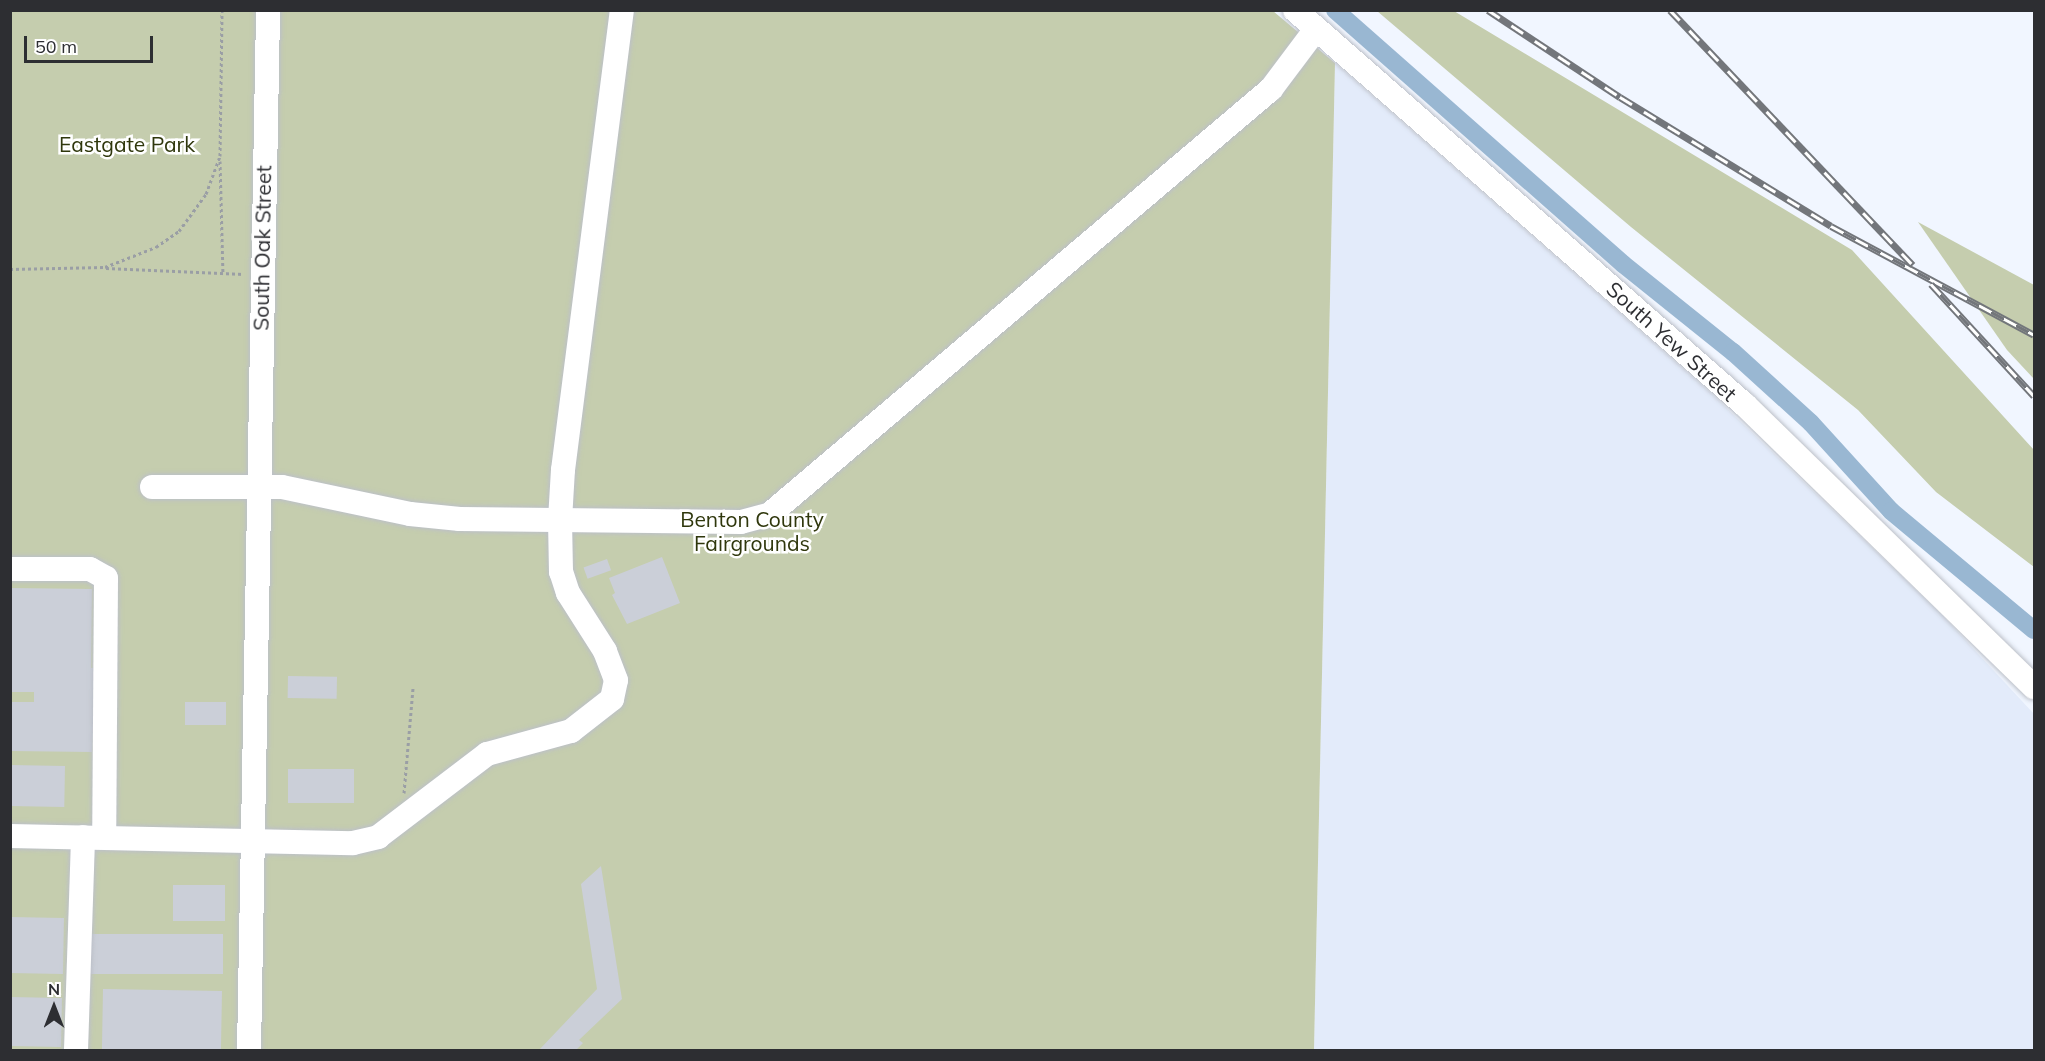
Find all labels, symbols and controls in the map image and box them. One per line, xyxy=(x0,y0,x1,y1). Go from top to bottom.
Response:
scale bar xyxy=(27,24,156,62)
text: 50 m xyxy=(35,35,77,58)
park label: Eastgate Park xyxy=(59,131,195,157)
street label: South Oak Street xyxy=(248,165,276,331)
street label: South Yew Street xyxy=(1602,276,1742,406)
park label: Benton County Fairgrounds xyxy=(680,506,824,556)
north arrow xyxy=(24,977,84,1037)
text: N xyxy=(48,979,60,999)

